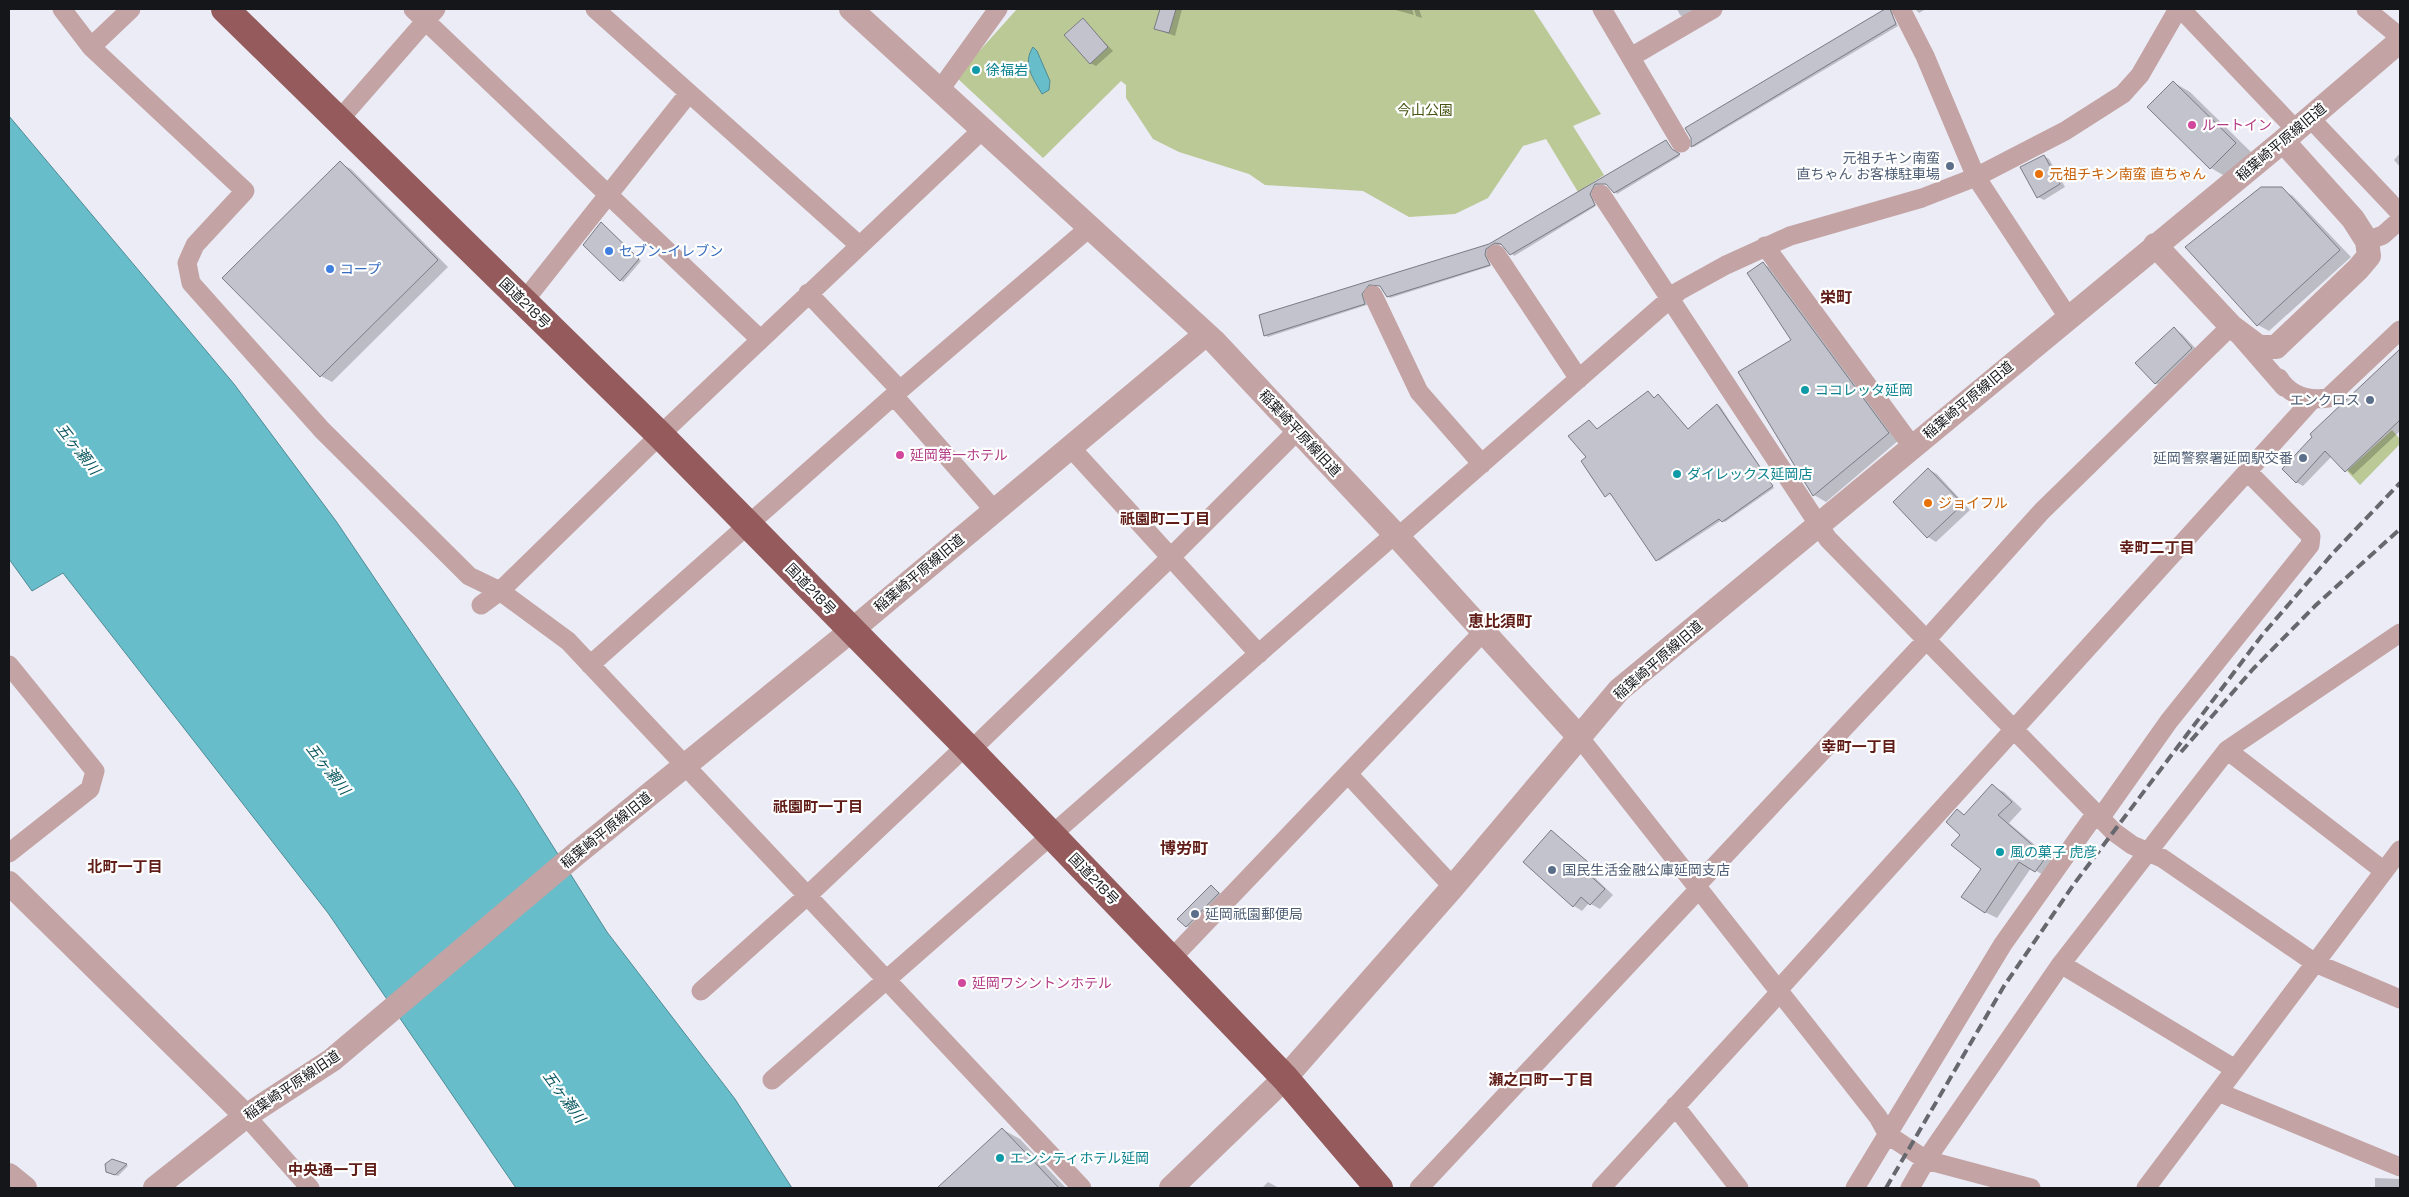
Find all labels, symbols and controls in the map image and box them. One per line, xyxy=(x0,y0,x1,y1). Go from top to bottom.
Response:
place label: 徐福岩 xyxy=(986,61,1028,79)
marker: 徐福岩 xyxy=(970,64,982,76)
street label: 稲葉崎平原線旧道 xyxy=(2232,99,2330,185)
park label: 今山公園 xyxy=(1397,101,1453,119)
place label: ルートイン xyxy=(2202,116,2272,134)
marker: ルートイン xyxy=(2186,119,2198,131)
place label: 元祖チキン南蛮 直ちゃん お客様駐車場 xyxy=(1796,149,1940,183)
marker: 元祖チキン南蛮 直ちゃん お客様駐車場 xyxy=(1944,160,1956,172)
place label: 元祖チキン南蛮 直ちゃん xyxy=(2049,165,2206,183)
marker: 元祖チキン南蛮 直ちゃん xyxy=(2033,168,2045,180)
place label: セブン-イレブン xyxy=(619,242,723,260)
marker: セブン-イレブン xyxy=(603,245,615,257)
place label: コープ xyxy=(340,260,381,278)
marker: コープ xyxy=(324,263,336,275)
street label: 国道218号 xyxy=(495,274,555,332)
district label: 栄町 xyxy=(1820,287,1852,308)
street label: 稲葉崎平原線旧道 xyxy=(1919,357,2017,443)
place label: ココレッタ延岡 xyxy=(1815,381,1913,399)
marker: ココレッタ延岡 xyxy=(1799,384,1811,396)
street label: 稲葉崎平原線旧道 xyxy=(1255,386,1345,480)
place label: エンクロス xyxy=(2290,391,2360,409)
marker: エンクロス xyxy=(2364,394,2376,406)
water label: 五ヶ瀬川 xyxy=(52,419,106,480)
place label: 延岡第一ホテル xyxy=(910,446,1008,464)
marker: 延岡第一ホテル xyxy=(894,449,906,461)
place label: 延岡警察署延岡駅交番 xyxy=(2153,449,2293,467)
marker: 延岡警察署延岡駅交番 xyxy=(2297,452,2309,464)
place label: ダイレックス延岡店 xyxy=(1687,465,1813,483)
marker: ダイレックス延岡店 xyxy=(1671,468,1683,480)
place label: ジョイフル xyxy=(1938,494,2008,512)
marker: ジョイフル xyxy=(1922,497,1934,509)
district label: 祇園町二丁目 xyxy=(1120,509,1210,528)
street label: 稲葉崎平原線旧道 xyxy=(870,530,968,616)
district label: 幸町二丁目 xyxy=(2119,538,2195,557)
street label: 国道218号 xyxy=(782,559,840,619)
district label: 恵比須町 xyxy=(1468,611,1532,632)
street label: 稲葉崎平原線旧道 xyxy=(1610,616,1706,704)
district label: 幸町一丁目 xyxy=(1821,737,1897,756)
water label: 五ヶ瀬川 xyxy=(302,739,356,800)
street label: 稲葉崎平原線旧道 xyxy=(557,788,655,872)
district label: 祇園町一丁目 xyxy=(773,797,863,816)
district label: 博労町 xyxy=(1160,838,1208,859)
place label: 風の菓子 虎彦 xyxy=(2010,843,2098,861)
marker: 風の菓子 虎彦 xyxy=(1994,846,2006,858)
street label: 国道218号 xyxy=(1065,849,1123,909)
district label: 北町一丁目 xyxy=(87,857,163,876)
place label: 国民生活金融公庫延岡支店 xyxy=(1562,861,1730,879)
marker: 国民生活金融公庫延岡支店 xyxy=(1546,864,1558,876)
place label: 延岡祇園郵便局 xyxy=(1205,905,1303,923)
marker: 延岡祇園郵便局 xyxy=(1189,908,1201,920)
place label: 延岡ワシントンホテル xyxy=(972,974,1112,992)
marker: 延岡ワシントンホテル xyxy=(956,977,968,989)
street label: 稲葉崎平原線旧道 xyxy=(241,1046,343,1124)
water label: 五ヶ瀬川 xyxy=(539,1067,591,1128)
district label: 瀬之口町一丁目 xyxy=(1488,1070,1594,1089)
place label: エンシティホテル延岡 xyxy=(1010,1149,1149,1167)
marker: エンシティホテル延岡 xyxy=(994,1152,1006,1164)
district label: 中央通一丁目 xyxy=(288,1160,378,1179)

